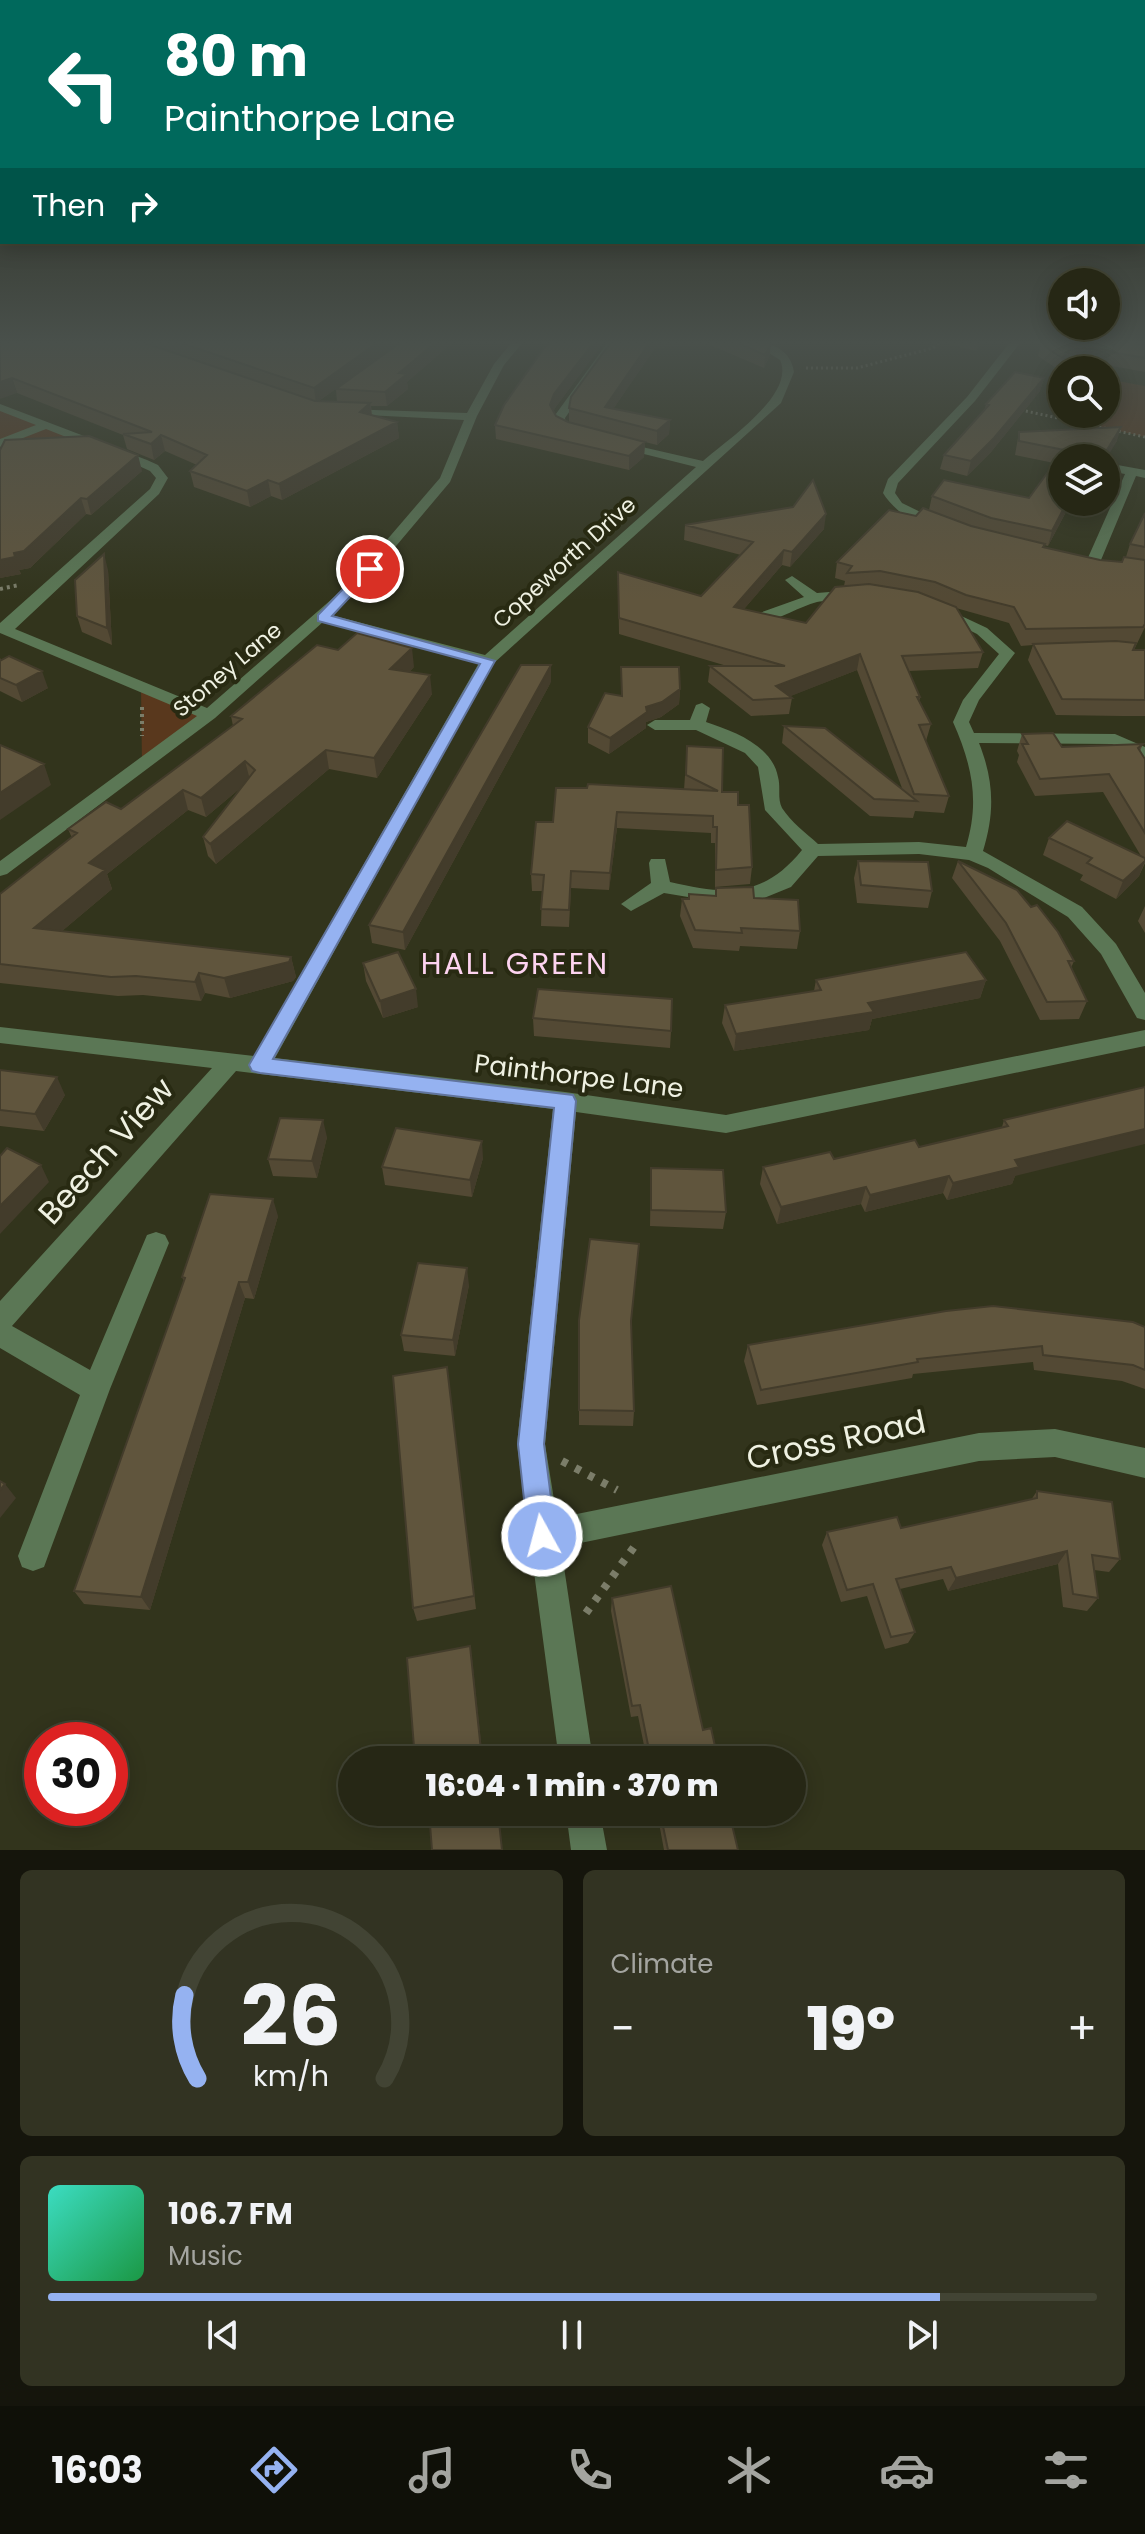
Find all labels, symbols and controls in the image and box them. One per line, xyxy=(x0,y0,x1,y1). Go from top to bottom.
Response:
text: 80 m xyxy=(164,17,308,96)
icon: left xyxy=(32,32,136,136)
text: Painthorpe Lane xyxy=(164,93,455,144)
text: Then xyxy=(32,184,105,227)
icon: right xyxy=(121,184,165,228)
map controls xyxy=(1048,268,1120,516)
button: sound xyxy=(1048,268,1120,340)
button: search xyxy=(1048,356,1120,428)
button: layers xyxy=(1048,444,1120,516)
street label: Copeworth Drive xyxy=(486,490,643,635)
pin xyxy=(336,535,404,603)
icon: arrive xyxy=(348,547,392,591)
street label: Stoney Lane xyxy=(166,615,288,724)
district label: HALL GREEN xyxy=(421,942,609,985)
street label: Painthorpe Lane xyxy=(472,1045,686,1107)
street label: Beech View xyxy=(28,1067,184,1234)
street label: Cross Road xyxy=(742,1399,930,1480)
position arrow xyxy=(500,1494,584,1578)
speed limit sign: 30 xyxy=(24,1722,128,1826)
text: 16:04 · 1 min · 370 m xyxy=(425,1764,719,1807)
text: Climate xyxy=(611,1946,713,1982)
text: 26 xyxy=(241,1958,342,2074)
text: 19° xyxy=(807,1987,895,2071)
text: − xyxy=(611,1998,635,2059)
text: + xyxy=(1067,1998,1097,2059)
text: km/h xyxy=(253,2056,329,2096)
text: 106.7 FM xyxy=(168,2192,293,2235)
text: Music xyxy=(168,2238,243,2274)
icon: previous xyxy=(201,2313,245,2357)
icon: pause xyxy=(550,2313,594,2357)
icon: next xyxy=(900,2313,944,2357)
icon: directions xyxy=(246,2442,302,2498)
icon: music xyxy=(404,2442,460,2498)
icon: phone xyxy=(562,2442,618,2498)
icon: climate xyxy=(721,2442,777,2498)
icon: car xyxy=(879,2442,935,2498)
icon: filters xyxy=(1038,2442,1094,2498)
text: 16:03 xyxy=(51,2445,143,2496)

